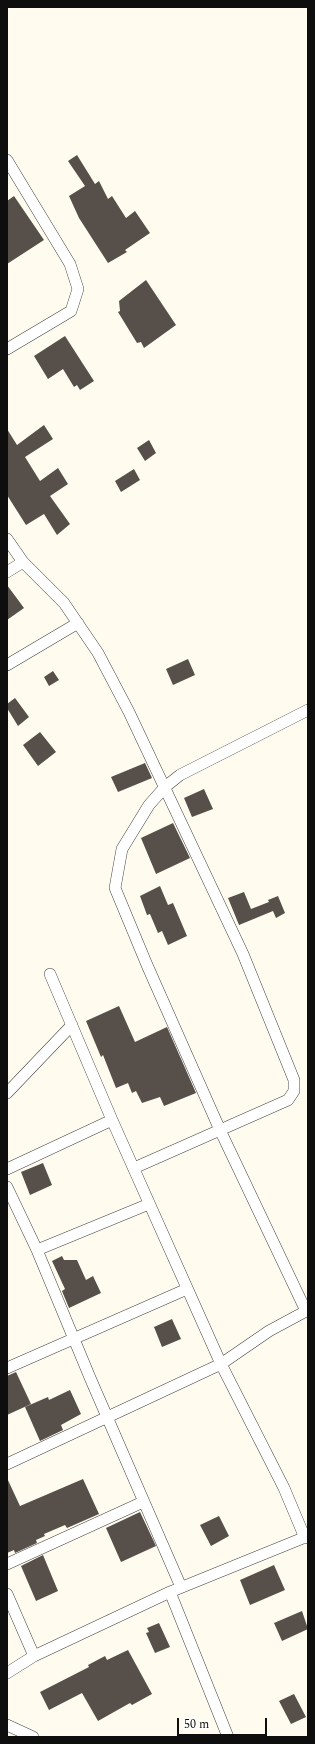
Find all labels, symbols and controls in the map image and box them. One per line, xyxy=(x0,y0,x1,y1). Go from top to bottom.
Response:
scale bar xyxy=(179,1710,269,1736)
text: 50 m xyxy=(184,1715,209,1734)

